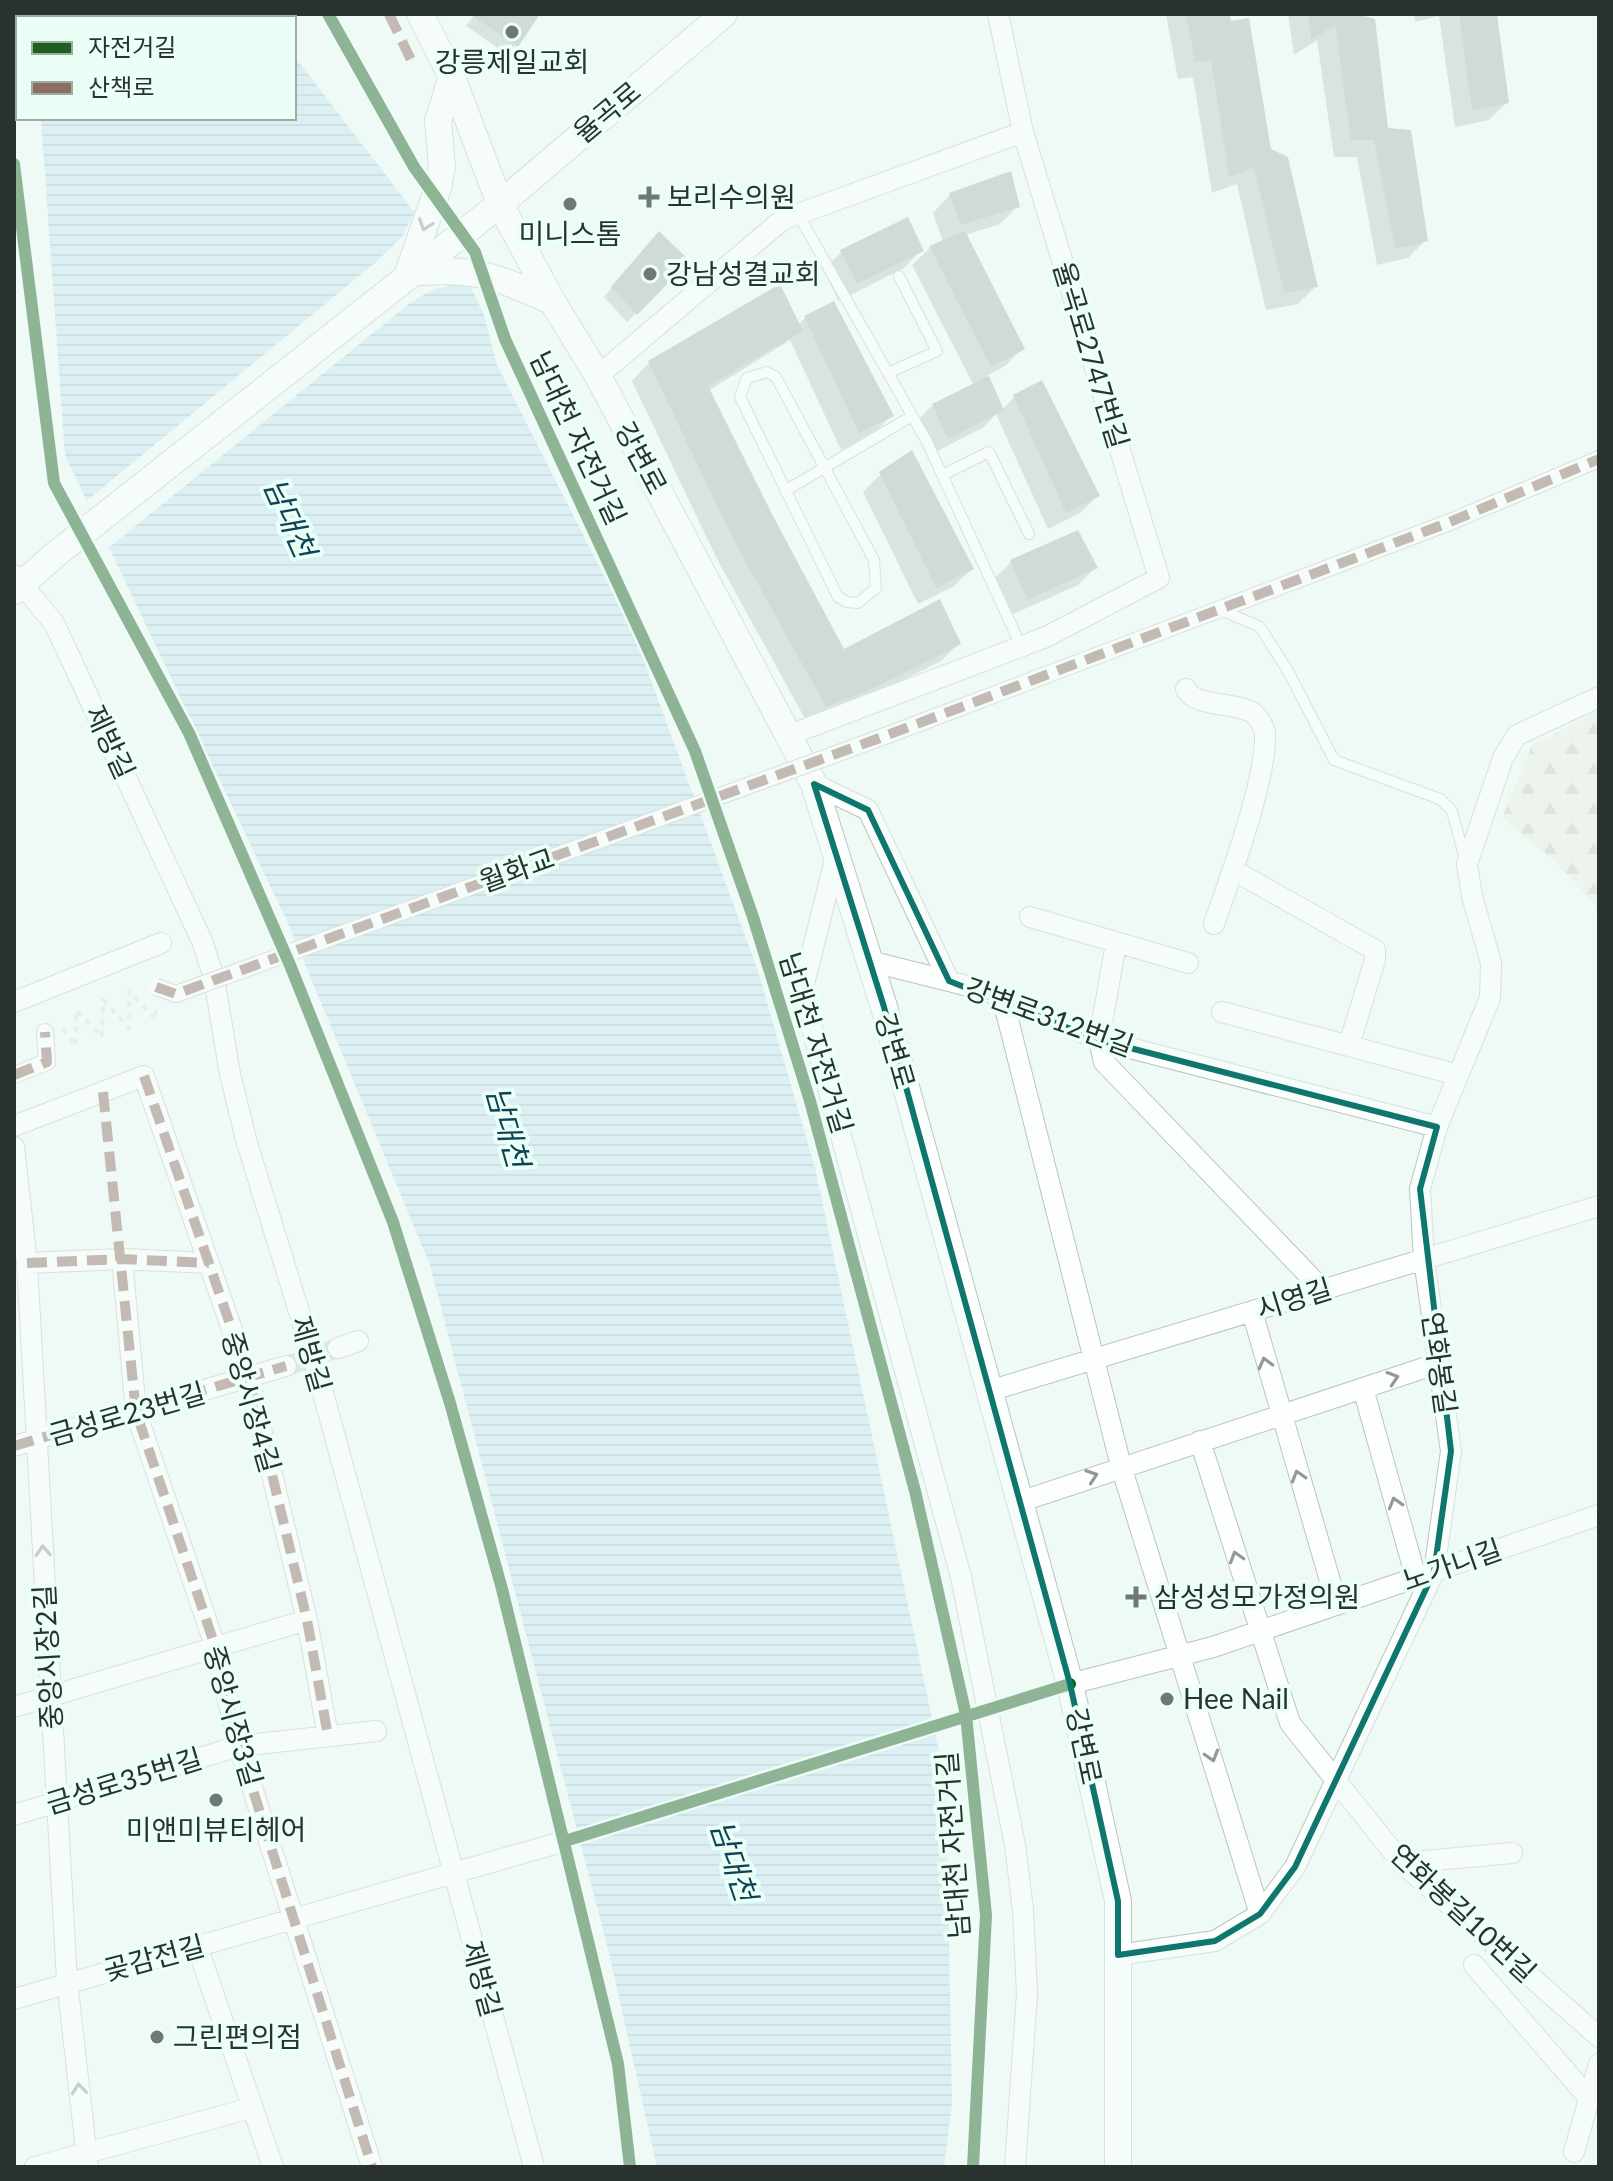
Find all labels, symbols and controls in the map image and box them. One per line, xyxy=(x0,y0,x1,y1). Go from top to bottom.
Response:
legend xyxy=(16,16,296,120)
marker: 강릉제일교회 xyxy=(503,23,521,41)
text: 자전거길 xyxy=(88,32,176,61)
place label: 강릉제일교회 xyxy=(435,44,589,78)
text: 산책로 xyxy=(88,72,154,101)
street label: 율곡로 xyxy=(566,73,647,149)
place label: 보리수의원 xyxy=(667,179,796,213)
marker: 보리수의원 xyxy=(638,186,660,208)
marker: 미니스톰 xyxy=(561,195,579,213)
place label: 미니스톰 xyxy=(518,216,622,250)
one-way arrow xyxy=(418,217,434,231)
place label: 강남성결교회 xyxy=(666,256,821,290)
street label: 율곡로2747번길 xyxy=(1047,257,1137,452)
marker: 강남성결교회 xyxy=(641,265,659,283)
street label: 남대천 자전거길 xyxy=(524,345,634,530)
street label: 강변로 xyxy=(609,415,675,500)
water label: 남대천 xyxy=(258,472,325,565)
street label: 제방길 xyxy=(79,699,143,784)
street label: 월화교 xyxy=(475,840,559,898)
street label: 남대천 자전거길 xyxy=(773,948,861,1137)
street label: 강변로312번길 xyxy=(960,970,1139,1062)
street label: 강변로 xyxy=(869,1009,923,1093)
water label: 남대천 xyxy=(480,1082,539,1174)
street label: 시영길 xyxy=(1252,1270,1336,1326)
street label: 연화봉길 xyxy=(1416,1309,1464,1416)
street label: 제방길 xyxy=(285,1312,339,1396)
street label: 중앙시장4길 xyxy=(216,1327,288,1476)
one-way arrow xyxy=(1258,1357,1275,1371)
one-way arrow xyxy=(1385,1371,1399,1387)
street label: 금성로23번길 xyxy=(45,1374,209,1452)
one-way arrow xyxy=(1085,1470,1099,1486)
one-way arrow xyxy=(1291,1470,1307,1484)
one-way arrow xyxy=(1388,1496,1404,1510)
street label: 노가니길 xyxy=(1397,1531,1506,1597)
one-way arrow xyxy=(34,1544,51,1557)
one-way arrow xyxy=(1229,1550,1245,1564)
place label: 삼성성모가정의원 xyxy=(1154,1579,1360,1613)
street label: 중앙시장2길 xyxy=(26,1584,68,1730)
marker: 삼성성모가정의원 xyxy=(1125,1586,1147,1608)
street label: 중앙시장3길 xyxy=(198,1641,270,1790)
place label: Hee Nail xyxy=(1183,1681,1289,1715)
marker: Hee Nail xyxy=(1158,1690,1176,1708)
street label: 강변로 xyxy=(1060,1704,1110,1787)
street label: 금성로35번길 xyxy=(42,1740,206,1820)
one-way arrow xyxy=(1203,1749,1219,1763)
street label: 남대천 자전거길 xyxy=(929,1750,976,1940)
marker: 미앤미뷰티헤어 xyxy=(207,1791,225,1809)
place label: 미앤미뷰티헤어 xyxy=(126,1812,306,1846)
water label: 남대천 xyxy=(704,1815,766,1909)
street label: 연화봉길10번길 xyxy=(1384,1836,1544,1988)
street label: 곶감전길 xyxy=(100,1927,208,1987)
street label: 제방길 xyxy=(457,1937,509,2020)
place label: 그린편의점 xyxy=(173,2019,302,2053)
marker: 그린편의점 xyxy=(148,2028,166,2046)
one-way arrow xyxy=(71,2083,88,2096)

